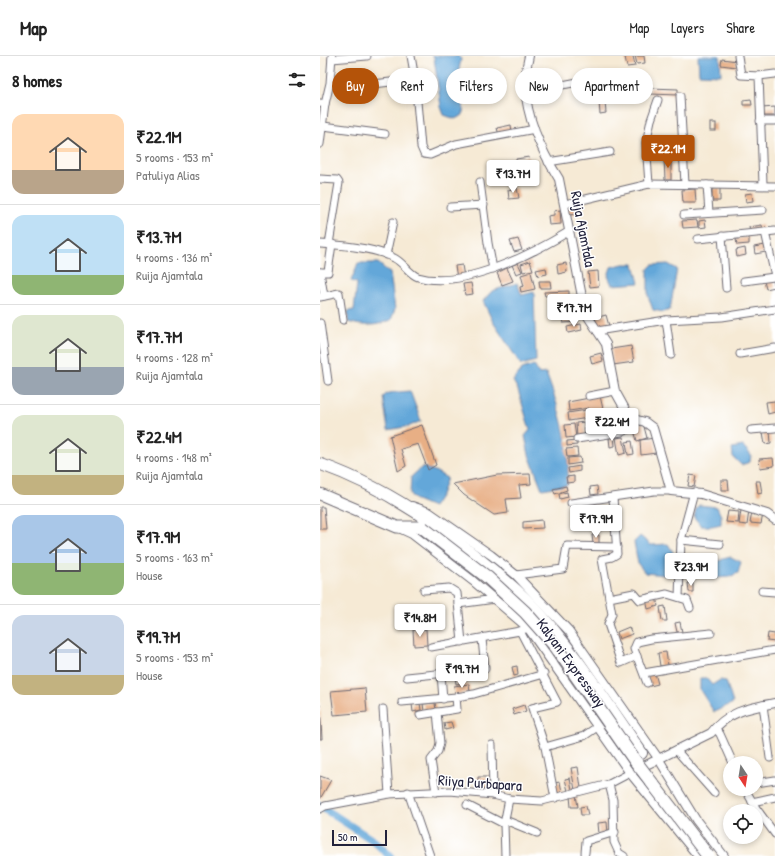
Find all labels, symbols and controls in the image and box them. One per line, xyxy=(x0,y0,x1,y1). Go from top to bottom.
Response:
text: Map xyxy=(20,15,47,41)
text: Map xyxy=(629,18,649,37)
text: Layers xyxy=(671,18,704,37)
text: Share xyxy=(726,18,755,37)
chip: Buy xyxy=(332,68,379,104)
chip: Rent xyxy=(387,68,438,104)
chip: Filters xyxy=(446,68,507,104)
chip: New xyxy=(515,68,563,104)
chip: Apartment xyxy=(571,68,653,104)
text: 8 homes xyxy=(12,69,62,92)
icon: filters xyxy=(286,69,308,91)
text: ₹22.1M xyxy=(136,125,182,148)
icon: home xyxy=(44,130,92,178)
pin: ₹22.1M xyxy=(635,135,701,169)
text: ₹22.1M xyxy=(651,139,685,157)
text: 5 rooms · 153 m² xyxy=(136,148,213,166)
pin: ₹13.7M xyxy=(480,160,546,194)
text: ₹13.7M xyxy=(496,164,530,182)
text: Patuliya Alias xyxy=(136,166,200,184)
street label: Ruija Ajamtala xyxy=(566,189,601,269)
text: ₹13.7M xyxy=(136,225,182,248)
icon: home xyxy=(44,231,92,279)
text: 4 rooms · 136 m² xyxy=(136,248,212,266)
text: Ruija Ajamtala xyxy=(136,266,203,284)
pin: ₹17.7M xyxy=(541,294,607,328)
text: ₹17.7M xyxy=(556,298,592,316)
text: ₹17.7M xyxy=(136,325,182,348)
icon: home xyxy=(44,331,92,379)
text: 4 rooms · 128 m² xyxy=(136,348,213,366)
text: Ruija Ajamtala xyxy=(136,366,203,384)
pin: ₹22.4M xyxy=(579,408,645,442)
text: ₹22.4M xyxy=(595,412,630,430)
text: ₹22.4M xyxy=(136,425,182,448)
icon: home xyxy=(44,431,92,479)
text: 4 rooms · 148 m² xyxy=(136,448,212,466)
text: Ruija Ajamtala xyxy=(136,466,203,484)
pin: ₹17.9M xyxy=(563,505,629,539)
text: ₹17.9M xyxy=(579,509,613,527)
text: ₹17.9M xyxy=(136,525,180,548)
icon: home xyxy=(44,531,92,579)
text: 5 rooms · 163 m² xyxy=(136,548,213,566)
pin: ₹23.9M xyxy=(658,553,724,587)
text: ₹23.9M xyxy=(674,557,708,575)
text: House xyxy=(136,566,163,584)
pin: ₹14.8M xyxy=(387,604,453,638)
text: ₹14.8M xyxy=(403,608,437,626)
street label: Kalyani Expressway xyxy=(532,614,611,712)
text: ₹19.7M xyxy=(136,625,180,648)
icon: home xyxy=(44,631,92,679)
text: 5 rooms · 153 m² xyxy=(136,648,213,666)
pin: ₹19.7M xyxy=(429,655,495,689)
text: ₹19.7M xyxy=(445,659,479,677)
text: House xyxy=(136,666,163,684)
north arrow xyxy=(723,756,763,796)
map controls xyxy=(723,756,763,844)
street label: Riiya Purbapara xyxy=(437,769,523,796)
button: locate xyxy=(723,804,763,844)
scale bar xyxy=(332,828,387,847)
text: 50 m xyxy=(338,830,358,844)

